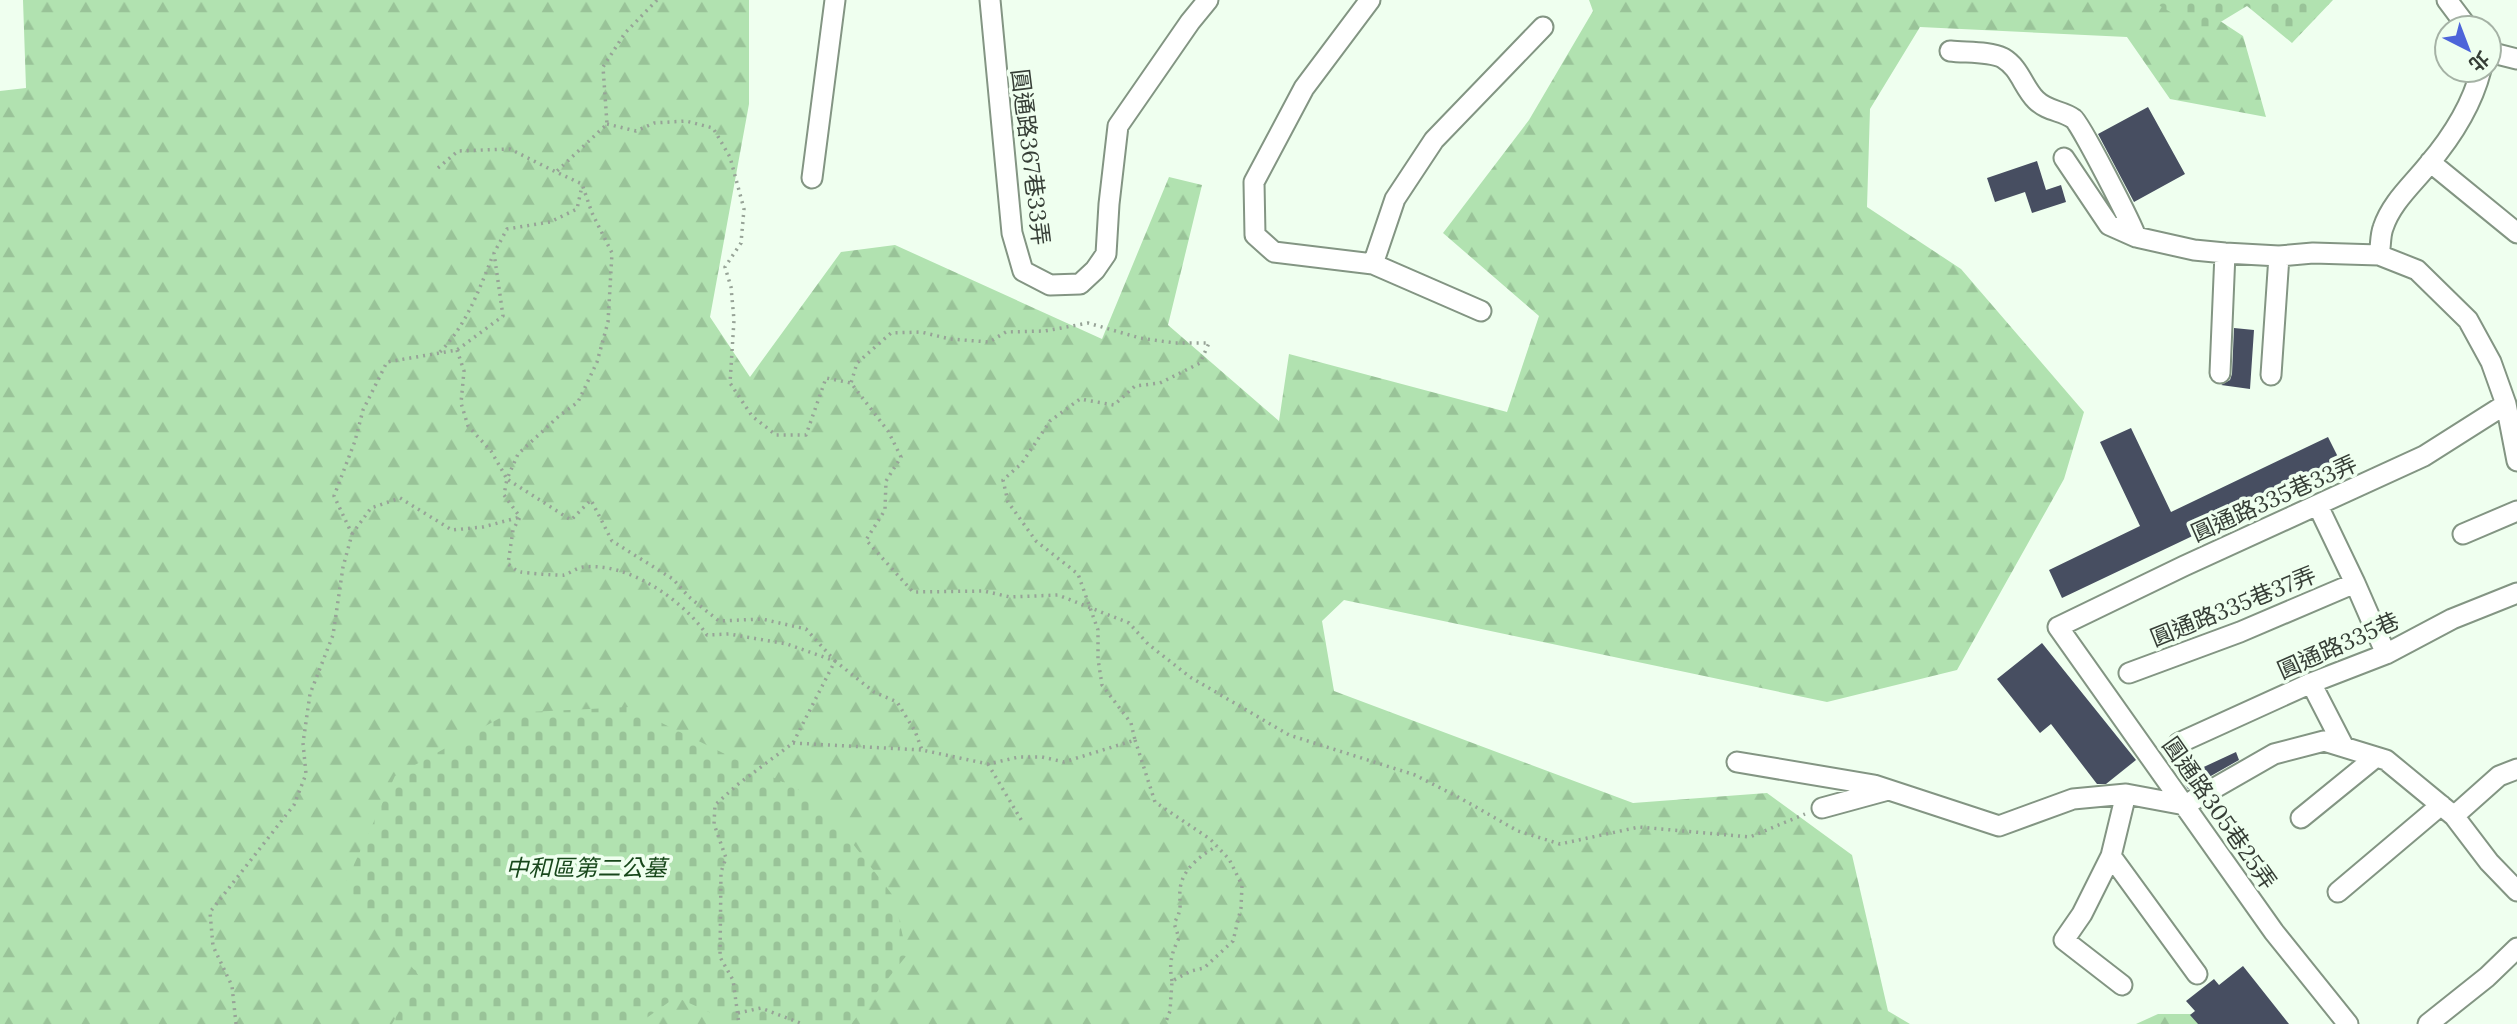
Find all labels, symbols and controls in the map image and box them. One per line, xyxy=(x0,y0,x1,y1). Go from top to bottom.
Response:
north arrow xyxy=(2433,14,2503,84)
text: 北 xyxy=(2464,46,2494,77)
street label: 圓通路367巷33弄 xyxy=(1006,67,1056,247)
street label: 圓通路335巷33弄 xyxy=(2186,448,2362,548)
street label: 圓通路335巷37弄 xyxy=(2146,560,2320,652)
street label: 圓通路335巷 xyxy=(2273,605,2403,685)
street label: 圓通路305巷25弄 xyxy=(2157,731,2283,895)
park label: 中和區第二公墓 xyxy=(506,853,671,882)

